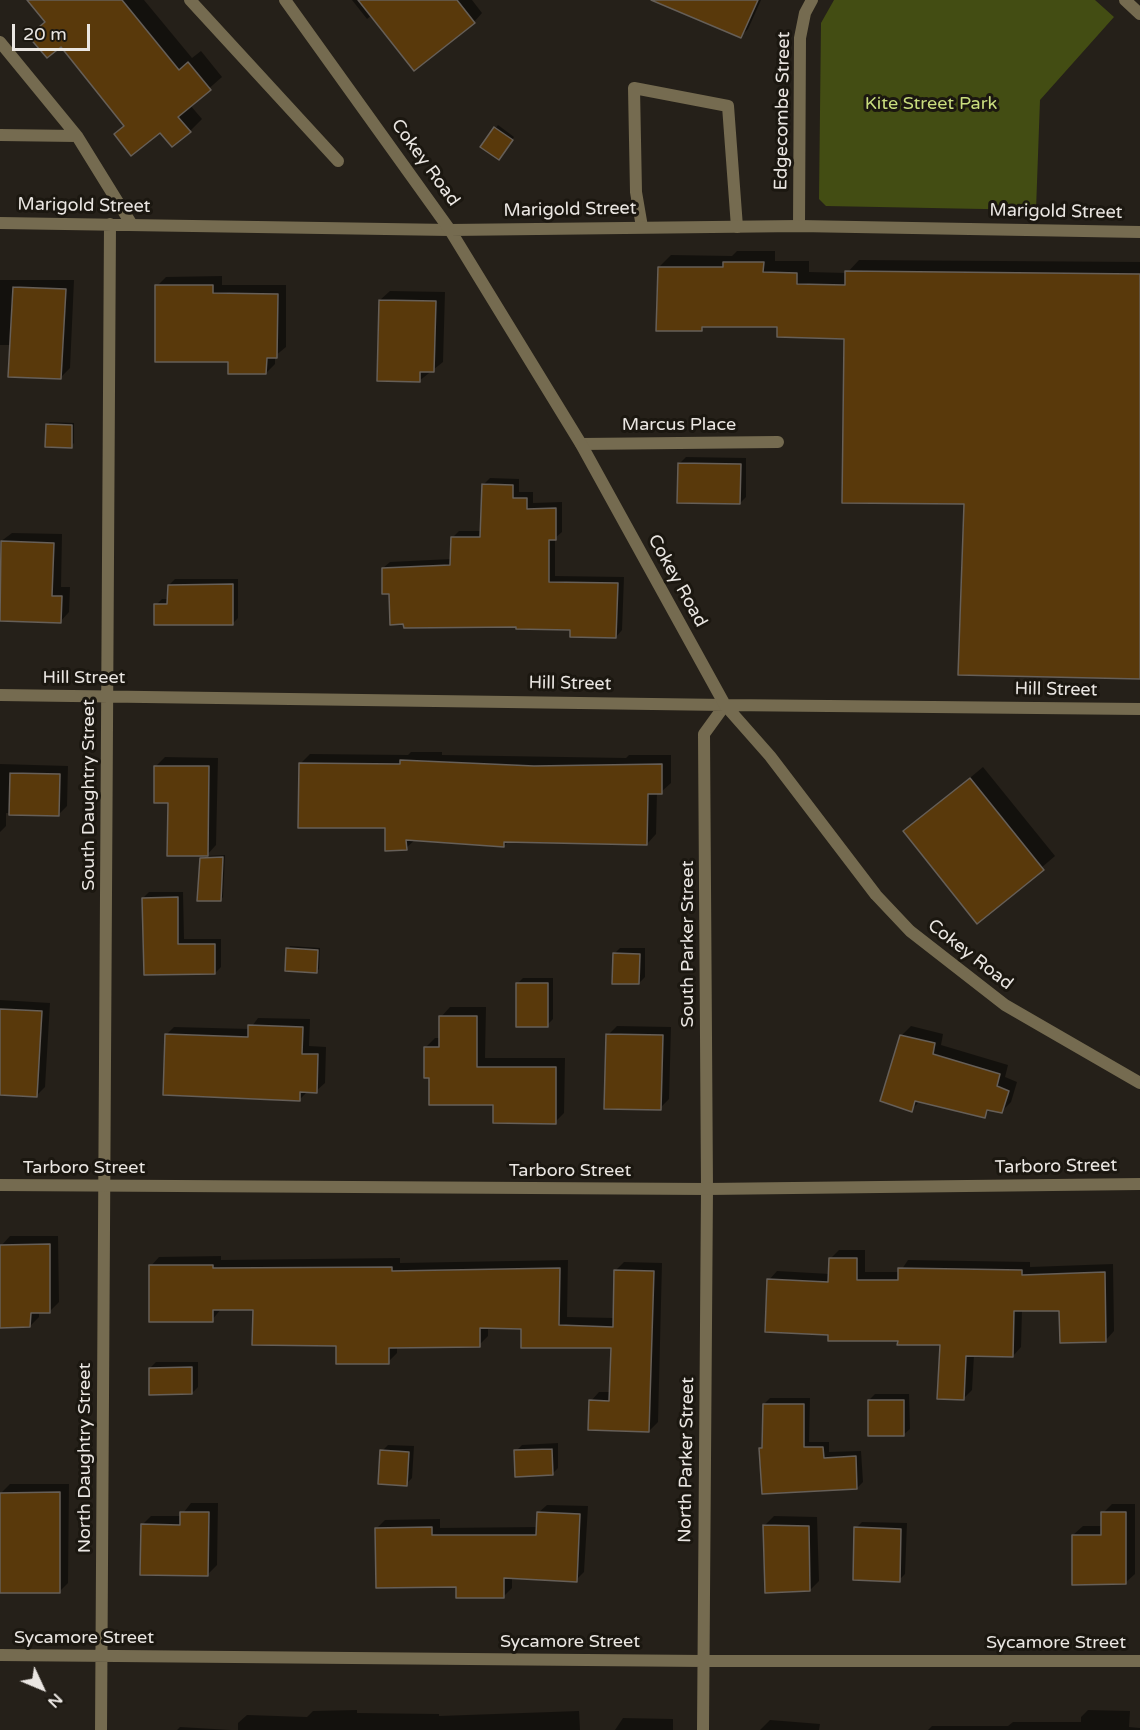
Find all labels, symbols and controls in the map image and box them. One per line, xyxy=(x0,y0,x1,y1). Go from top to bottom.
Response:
scale bar xyxy=(15,12,93,50)
text: 20 m xyxy=(23,23,67,45)
street label: Edgecombe Street xyxy=(771,31,795,191)
park label: Kite Street Park xyxy=(865,93,997,115)
street label: Cokey Road xyxy=(386,115,464,211)
street label: Marigold Street xyxy=(17,194,151,218)
street label: Marigold Street xyxy=(503,198,637,222)
street label: Marigold Street xyxy=(989,200,1123,224)
street label: Marcus Place xyxy=(622,414,736,436)
street label: Cokey Road xyxy=(643,531,711,631)
street label: Hill Street xyxy=(43,667,125,689)
street label: Hill Street xyxy=(528,672,612,696)
street label: Hill Street xyxy=(1014,678,1098,702)
street label: South Daughtry Street xyxy=(78,699,100,891)
street label: South Parker Street xyxy=(677,860,699,1028)
street label: Cokey Road xyxy=(923,915,1017,995)
street label: Tarboro Street xyxy=(995,1155,1117,1179)
street label: Tarboro Street xyxy=(23,1157,145,1179)
street label: Tarboro Street xyxy=(509,1160,631,1182)
street label: North Daughtry Street xyxy=(74,1363,96,1553)
street label: North Parker Street xyxy=(675,1377,699,1543)
street label: Sycamore Street xyxy=(14,1627,154,1649)
street label: Sycamore Street xyxy=(500,1631,640,1653)
street label: Sycamore Street xyxy=(986,1632,1126,1654)
north arrow xyxy=(12,1658,72,1718)
text: N xyxy=(43,1689,67,1712)

